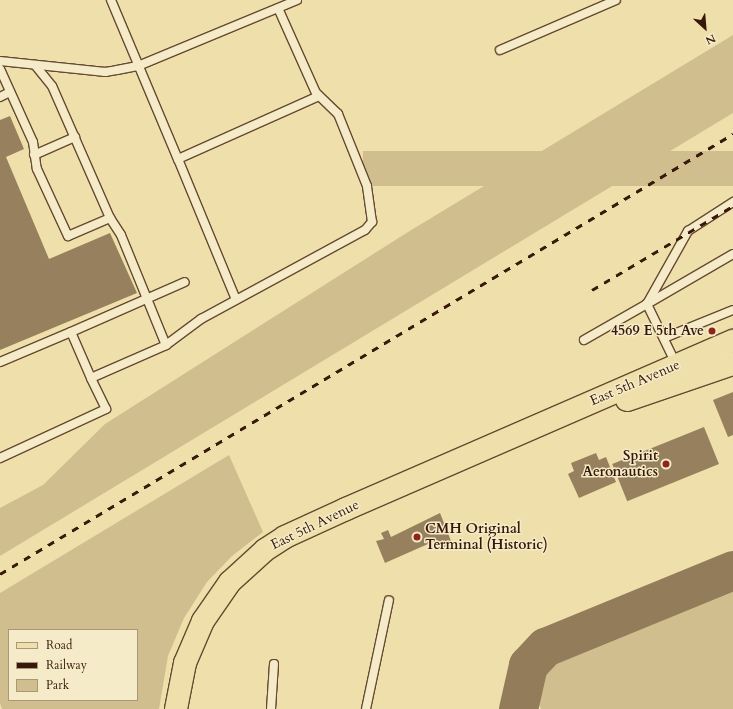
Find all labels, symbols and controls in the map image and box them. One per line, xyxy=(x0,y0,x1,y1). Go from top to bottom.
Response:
north arrow xyxy=(685,8,725,48)
text: N xyxy=(703,30,718,48)
place label: 4569 E 5th Ave xyxy=(611,323,704,339)
marker: 4569 E 5th Ave xyxy=(707,326,717,336)
street label: East 5th Avenue xyxy=(588,357,682,409)
place label: Spirit Aeronautics xyxy=(583,448,658,480)
marker: Spirit Aeronautics xyxy=(661,459,671,469)
street label: East 5th Avenue xyxy=(268,496,362,554)
place label: CMH Original Terminal (Historic) xyxy=(425,521,548,554)
marker: CMH Original Terminal (Historic) xyxy=(412,532,422,542)
legend xyxy=(8,629,138,701)
text: Road xyxy=(46,637,72,653)
text: Railway xyxy=(46,657,87,673)
text: Park xyxy=(46,677,69,693)

